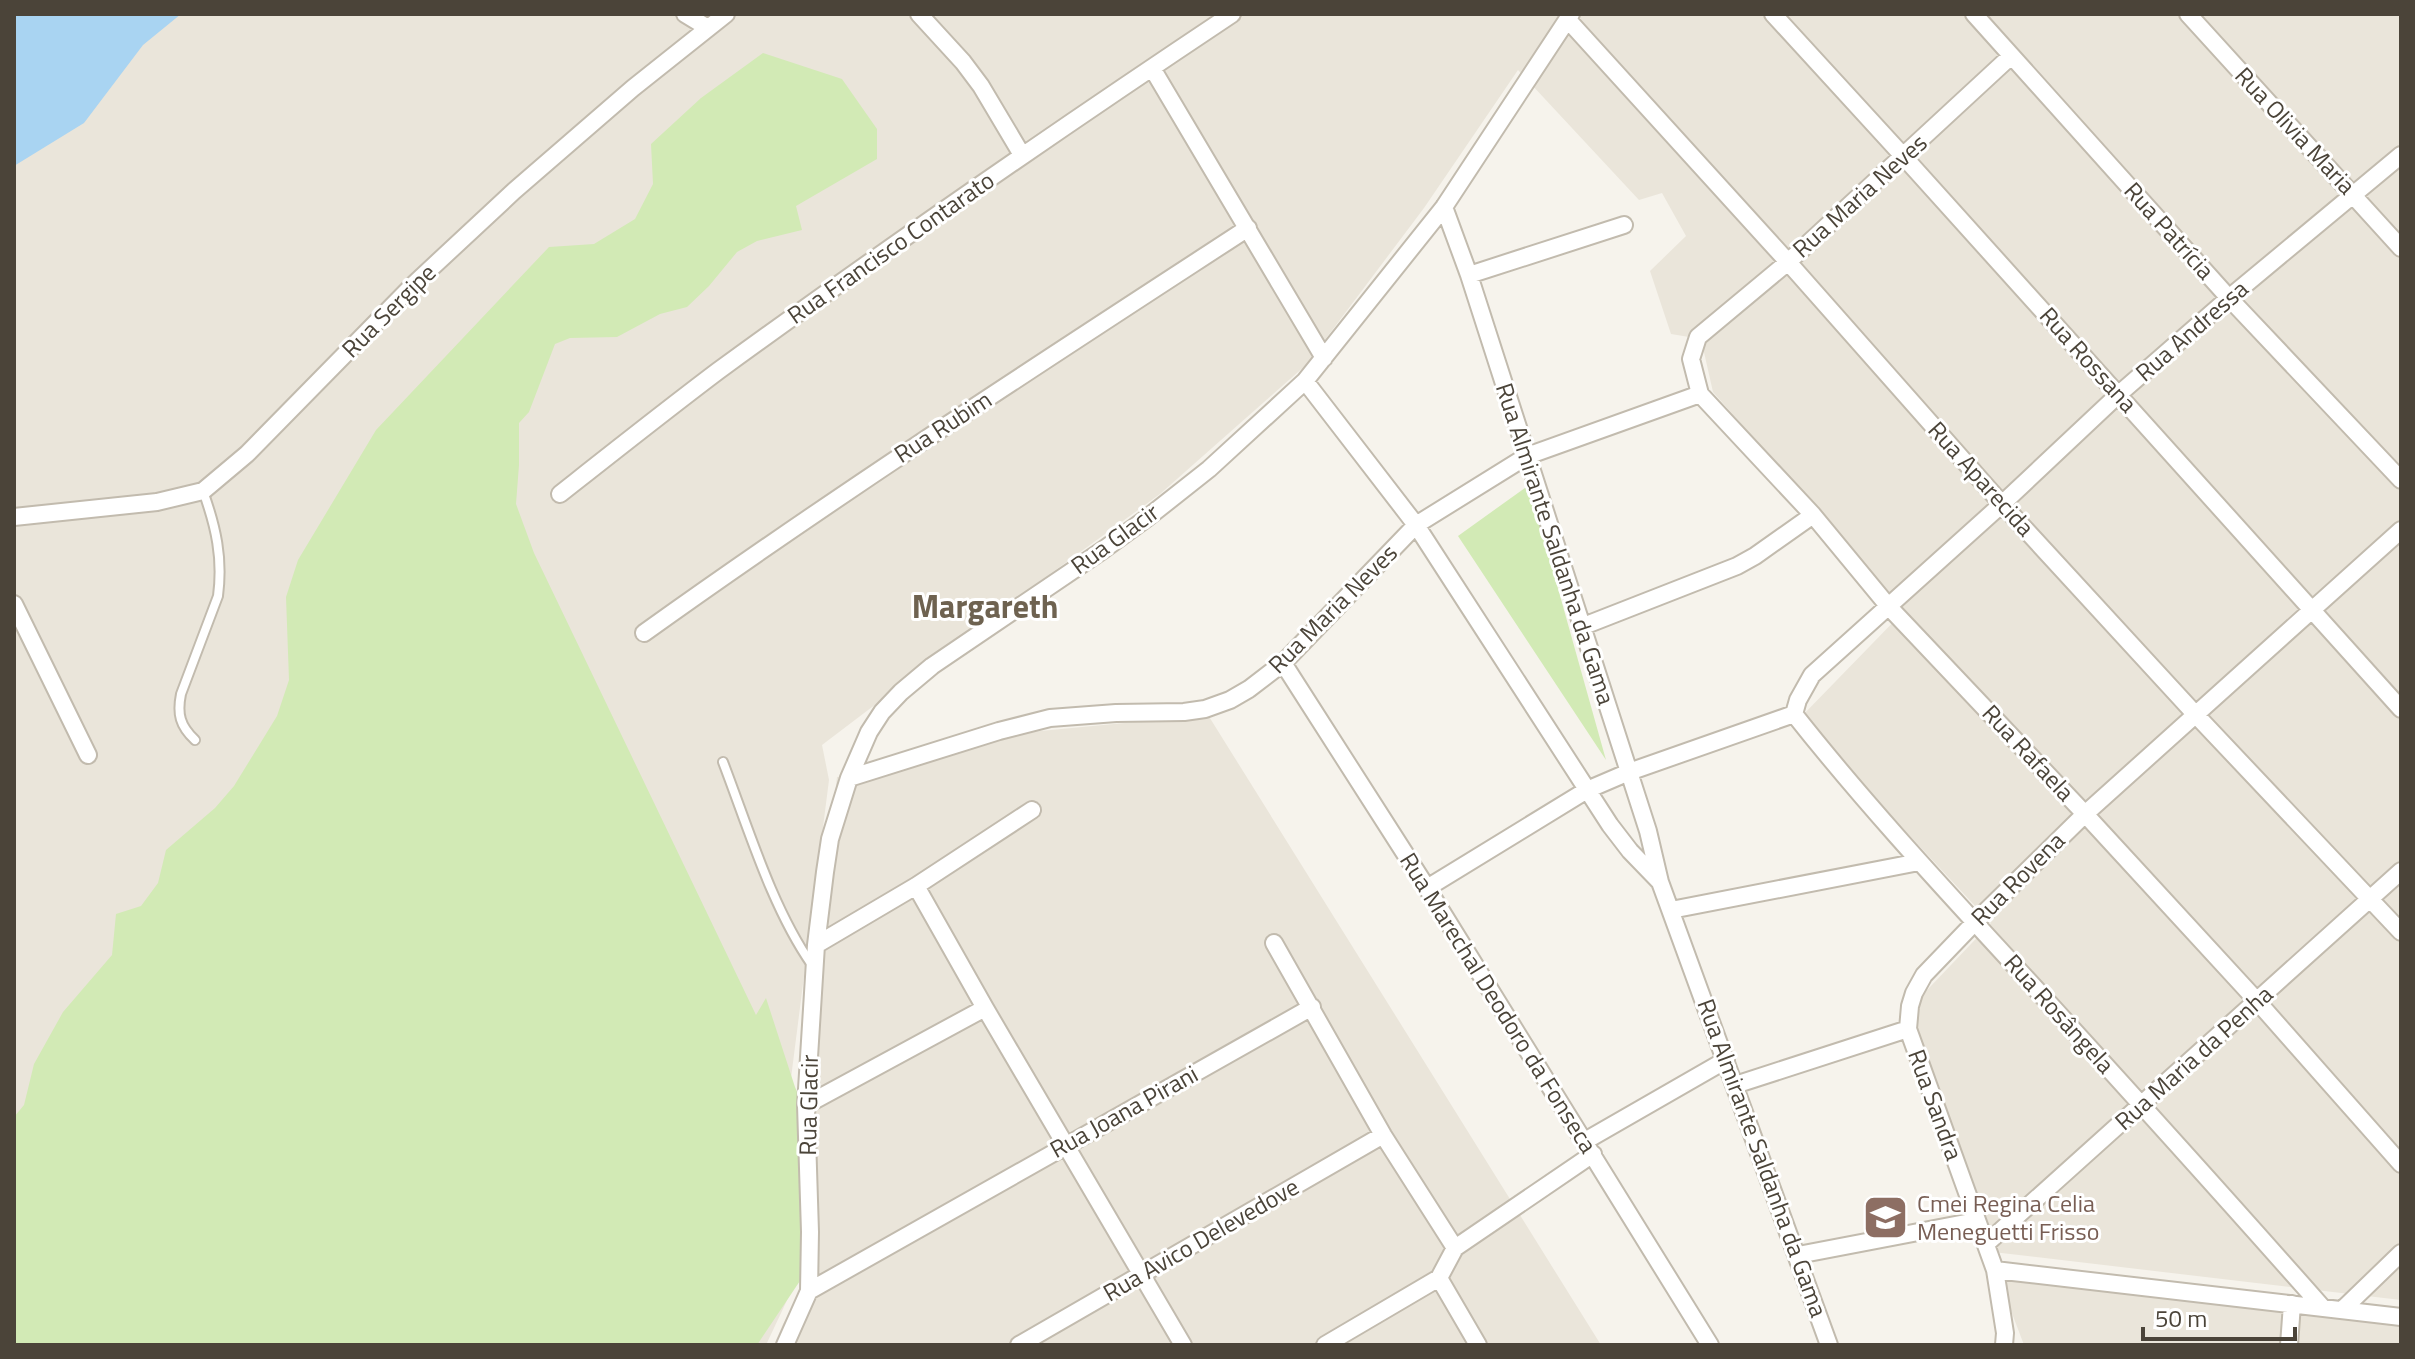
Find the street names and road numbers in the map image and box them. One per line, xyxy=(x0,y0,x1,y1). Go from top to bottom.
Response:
street label: Rua Olivia Maria xyxy=(2227,58,2365,202)
street label: Rua Maria Neves xyxy=(1784,125,1935,266)
street label: Rua Francisco Contarato xyxy=(780,162,1001,332)
street label: Rua Patrícia xyxy=(2116,173,2223,287)
street label: Rua Sergipe xyxy=(333,255,444,366)
street label: Rua Andressa xyxy=(2127,271,2256,389)
street label: Rua Rossana xyxy=(2031,299,2146,420)
street label: Rua Almirante Saldanha da Gama xyxy=(1487,378,1625,709)
street label: Rua Rubim xyxy=(886,381,998,471)
street label: Rua Aparecida xyxy=(1920,413,2043,544)
street label: Rua Glacir xyxy=(1063,494,1166,582)
street label: Rua Maria Neves xyxy=(1259,535,1405,681)
street label: Rua Rafaela xyxy=(1974,696,2083,809)
street label: Rua Rovena xyxy=(1962,823,2073,934)
street label: Rua Marechal Deodoro da Fonseca xyxy=(1391,845,1606,1160)
street label: Rua Rosângela xyxy=(1996,946,2123,1081)
street label: Rua Maria da Penha xyxy=(2106,976,2280,1138)
street label: Rua Almirante Saldanha da Gama xyxy=(1689,994,1837,1322)
street label: Rua Sandra xyxy=(1899,1044,1973,1165)
street label: Rua Glacir xyxy=(789,1054,827,1156)
street label: Rua Joana Pirani xyxy=(1043,1056,1204,1167)
street label: Rua Avico Delevedove xyxy=(1096,1168,1305,1310)

